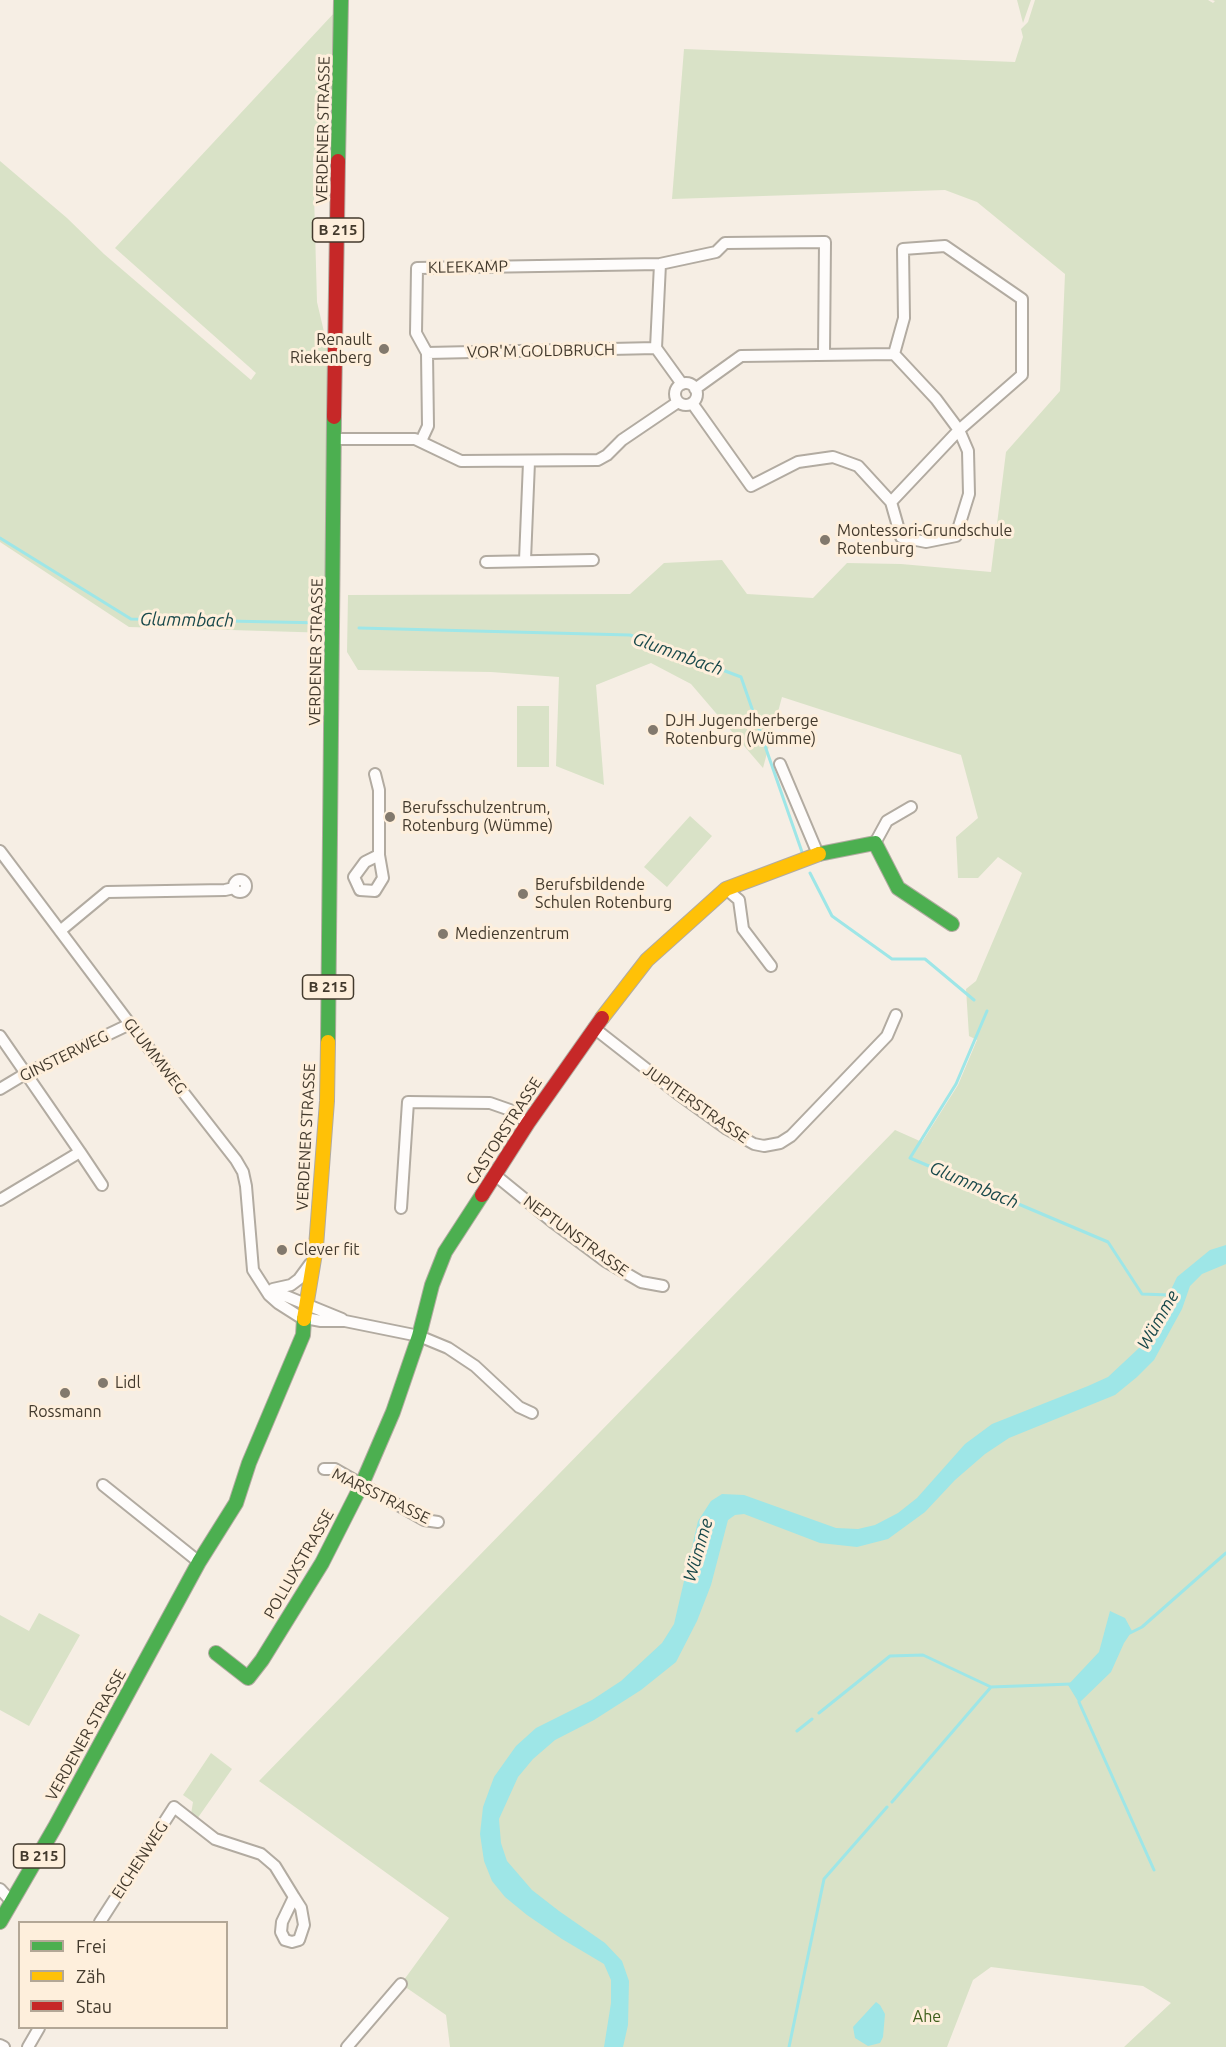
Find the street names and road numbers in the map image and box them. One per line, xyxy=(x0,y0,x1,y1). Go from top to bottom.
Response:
street label: VERDENER STRASSE xyxy=(312,56,334,204)
road number: B 215 xyxy=(312,218,364,242)
street label: KLEEKAMP xyxy=(428,257,508,277)
street label: VOR'M GOLDBRUCH xyxy=(467,340,615,362)
street label: VERDENER STRASSE xyxy=(305,578,327,726)
road number: B 215 xyxy=(302,975,354,999)
street label: GLUMMWEG xyxy=(119,1014,191,1098)
street label: GINSTERWEG xyxy=(16,1026,112,1086)
street label: JUPITERSTRASSE xyxy=(640,1060,752,1148)
street label: VERDENER STRASSE xyxy=(293,1063,319,1211)
street label: CASTORSTRASSE xyxy=(462,1074,546,1188)
street label: NEPTUNSTRASSE xyxy=(520,1191,632,1281)
street label: MARSSTRASSE xyxy=(329,1464,433,1528)
street label: POLLUXSTRASSE xyxy=(260,1506,338,1622)
street label: VERDENER STRASSE xyxy=(42,1666,130,1804)
street label: EICHENWEG xyxy=(108,1818,172,1902)
road number: B 215 xyxy=(14,1844,64,1868)

